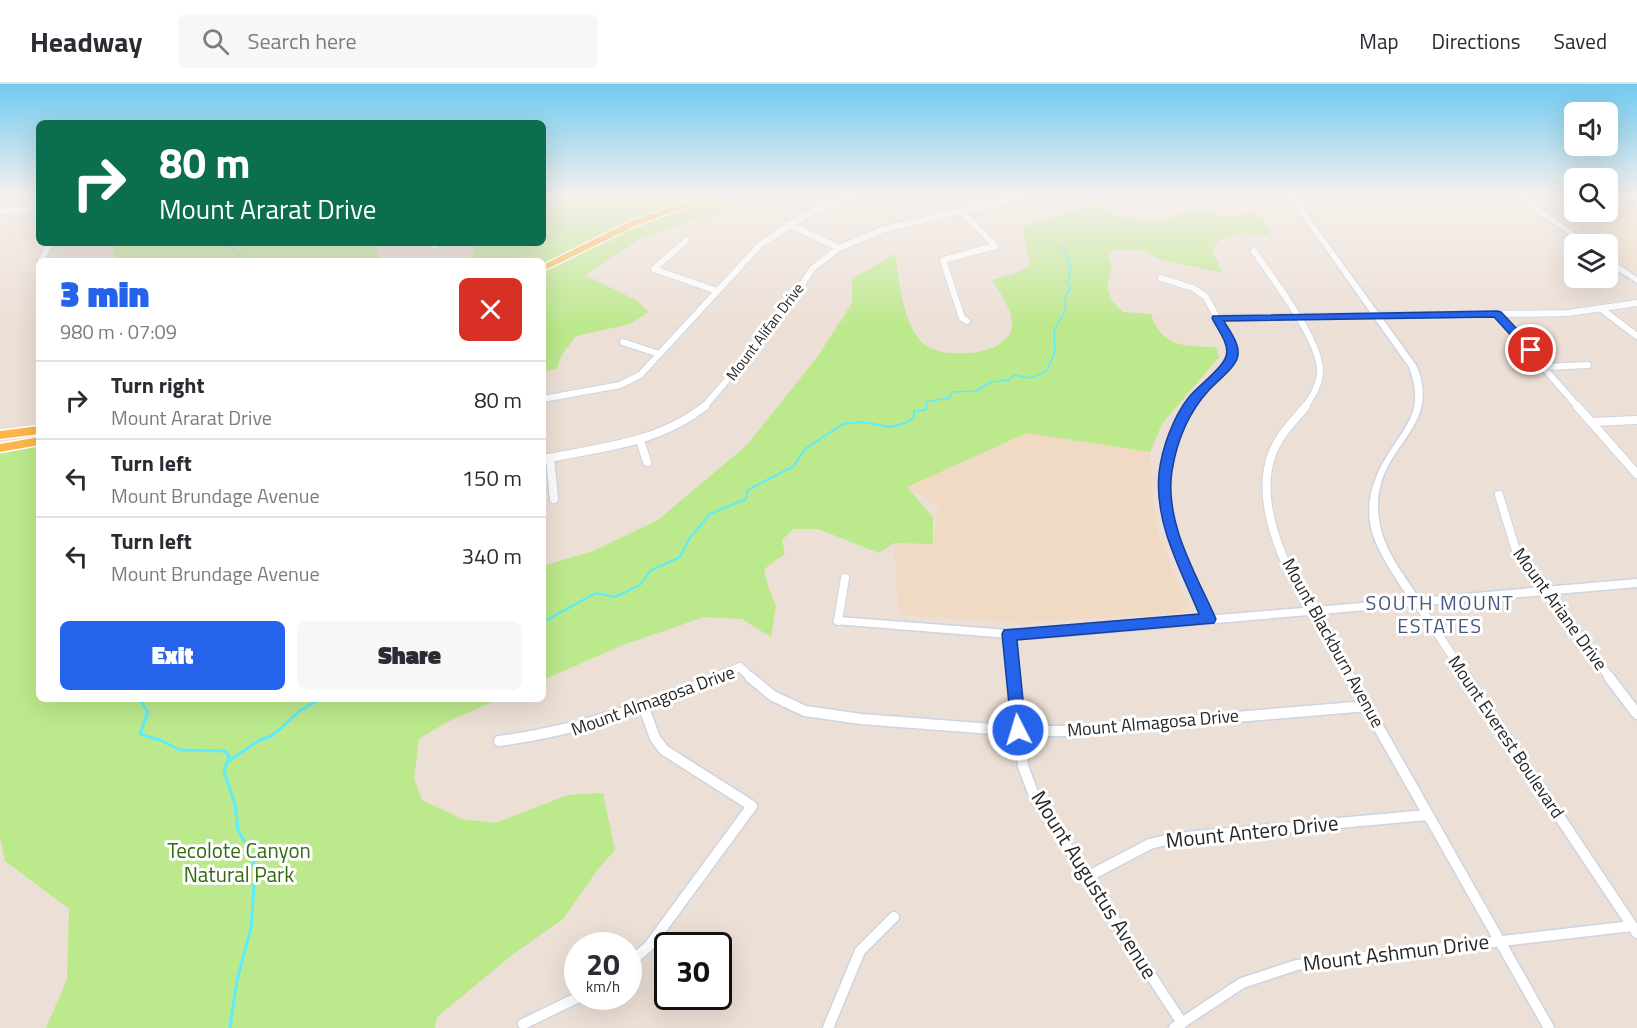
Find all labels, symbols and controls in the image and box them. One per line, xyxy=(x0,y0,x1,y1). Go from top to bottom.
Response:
search box xyxy=(178,14,598,68)
text: Headway xyxy=(30,20,142,63)
text: Search here xyxy=(247,24,357,58)
icon: search xyxy=(199,25,232,58)
text: Map xyxy=(1359,25,1399,57)
text: Directions xyxy=(1432,25,1521,57)
text: Saved xyxy=(1554,25,1607,57)
map controls xyxy=(1564,102,1618,288)
button: sound xyxy=(1564,102,1618,156)
text: 80 m xyxy=(159,130,251,194)
icon: right xyxy=(60,144,138,222)
button: search xyxy=(1564,168,1618,222)
text: Mount Ararat Drive xyxy=(159,188,376,229)
button: layers xyxy=(1564,234,1618,288)
text: 3 min xyxy=(60,266,149,321)
button: close xyxy=(459,278,522,341)
street label: Mount Alifan Drive xyxy=(720,278,809,385)
text: 980 m · 07:09 xyxy=(60,316,177,347)
pin xyxy=(1505,324,1556,375)
icon: arrive xyxy=(1514,333,1547,366)
text: Turn right xyxy=(111,368,205,402)
text: 80 m xyxy=(474,383,522,417)
icon: right xyxy=(60,384,93,417)
text: Mount Ararat Drive xyxy=(111,402,272,433)
text: Turn left xyxy=(111,446,192,480)
text: 150 m xyxy=(462,461,522,495)
icon: left xyxy=(60,462,93,495)
text: Mount Brundage Avenue xyxy=(111,480,320,511)
text: Turn left xyxy=(111,524,192,558)
text: 340 m xyxy=(462,539,522,573)
icon: left xyxy=(60,540,93,573)
street label: Mount Ariane Drive xyxy=(1507,542,1614,676)
street label: Mount Blackburn Avenue xyxy=(1276,553,1391,732)
text: Mount Brundage Avenue xyxy=(111,558,320,589)
district label: SOUTH MOUNT ESTATES xyxy=(1366,587,1514,641)
button: Exit xyxy=(60,621,285,690)
button: Share xyxy=(297,621,522,690)
street label: Mount Everest Boulevard xyxy=(1442,650,1571,824)
street label: Mount Almagosa Drive xyxy=(567,658,738,743)
position arrow xyxy=(986,698,1050,762)
street label: Mount Almagosa Drive xyxy=(1066,702,1240,743)
street label: Mount Augustus Avenue xyxy=(1024,784,1166,985)
street label: Mount Antero Drive xyxy=(1164,806,1340,856)
park label: Tecolote Canyon Natural Park xyxy=(167,834,311,890)
street label: Mount Ashmun Drive xyxy=(1301,925,1491,979)
speed limit sign: 30 xyxy=(654,932,732,1010)
text: 20 xyxy=(586,941,620,987)
text: km/h xyxy=(586,975,620,998)

